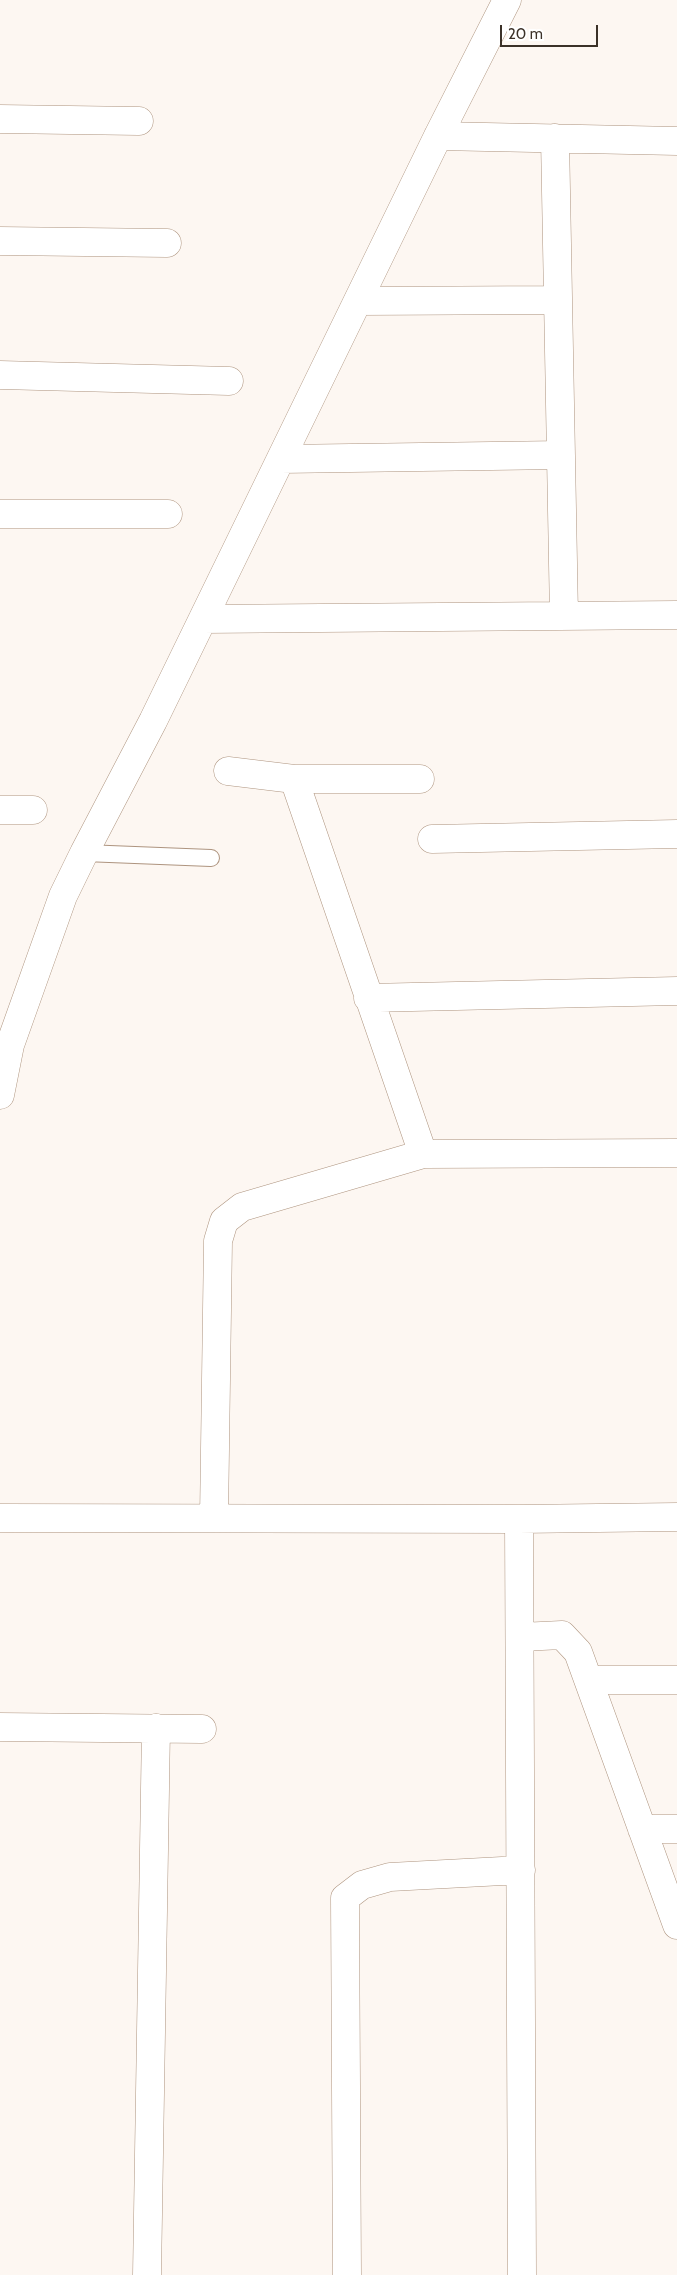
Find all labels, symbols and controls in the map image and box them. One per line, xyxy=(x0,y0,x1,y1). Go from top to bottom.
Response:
scale bar xyxy=(502,15,600,47)
text: 20 m xyxy=(508,25,543,43)

